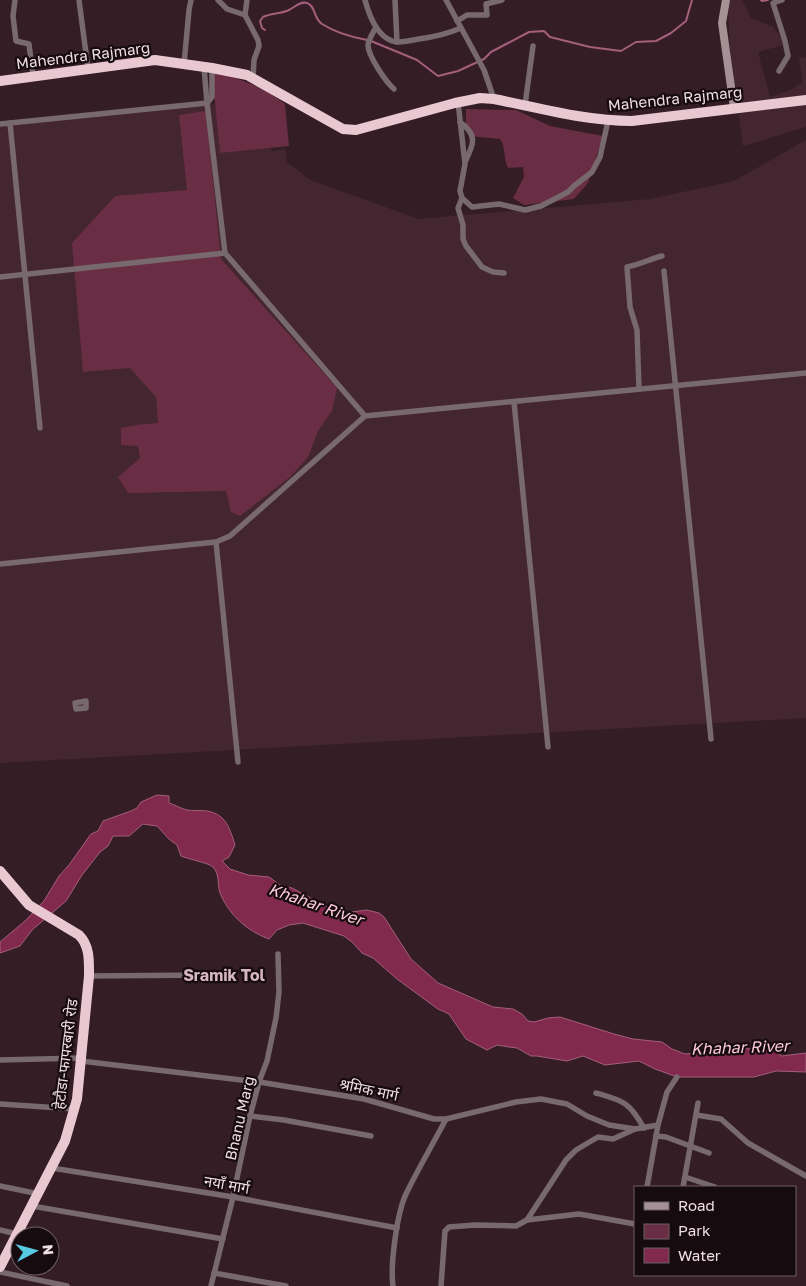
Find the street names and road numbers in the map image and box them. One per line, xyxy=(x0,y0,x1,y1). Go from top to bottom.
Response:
street label: Mahendra Rajmarg xyxy=(15,38,151,72)
street label: Mahendra Rajmarg xyxy=(607,82,743,114)
street label: हेटौडा-फापरबारी रोड xyxy=(49,997,81,1110)
street label: Bhanu Marg xyxy=(221,1074,257,1162)
street label: श्रमिक मार्ग xyxy=(338,1074,401,1104)
street label: नयाँ मार्ग xyxy=(203,1171,252,1197)

